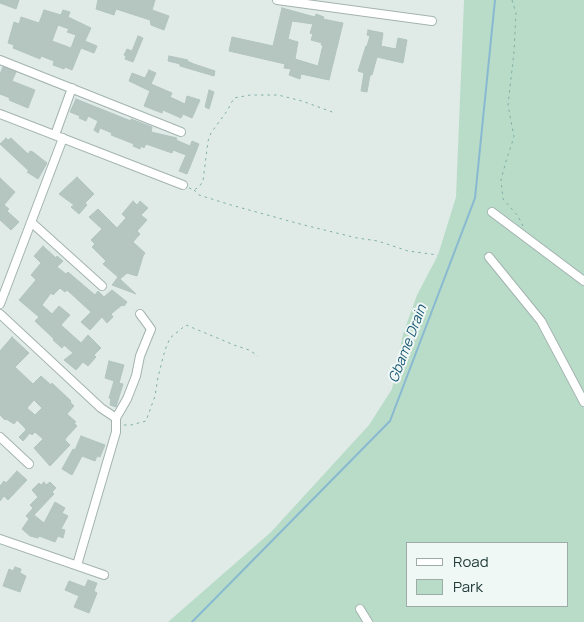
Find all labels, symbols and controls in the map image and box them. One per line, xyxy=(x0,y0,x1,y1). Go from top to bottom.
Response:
water label: Gbame Drain xyxy=(385,303,431,385)
legend xyxy=(406,542,569,607)
text: Road xyxy=(453,551,489,572)
text: Park xyxy=(453,576,483,597)

